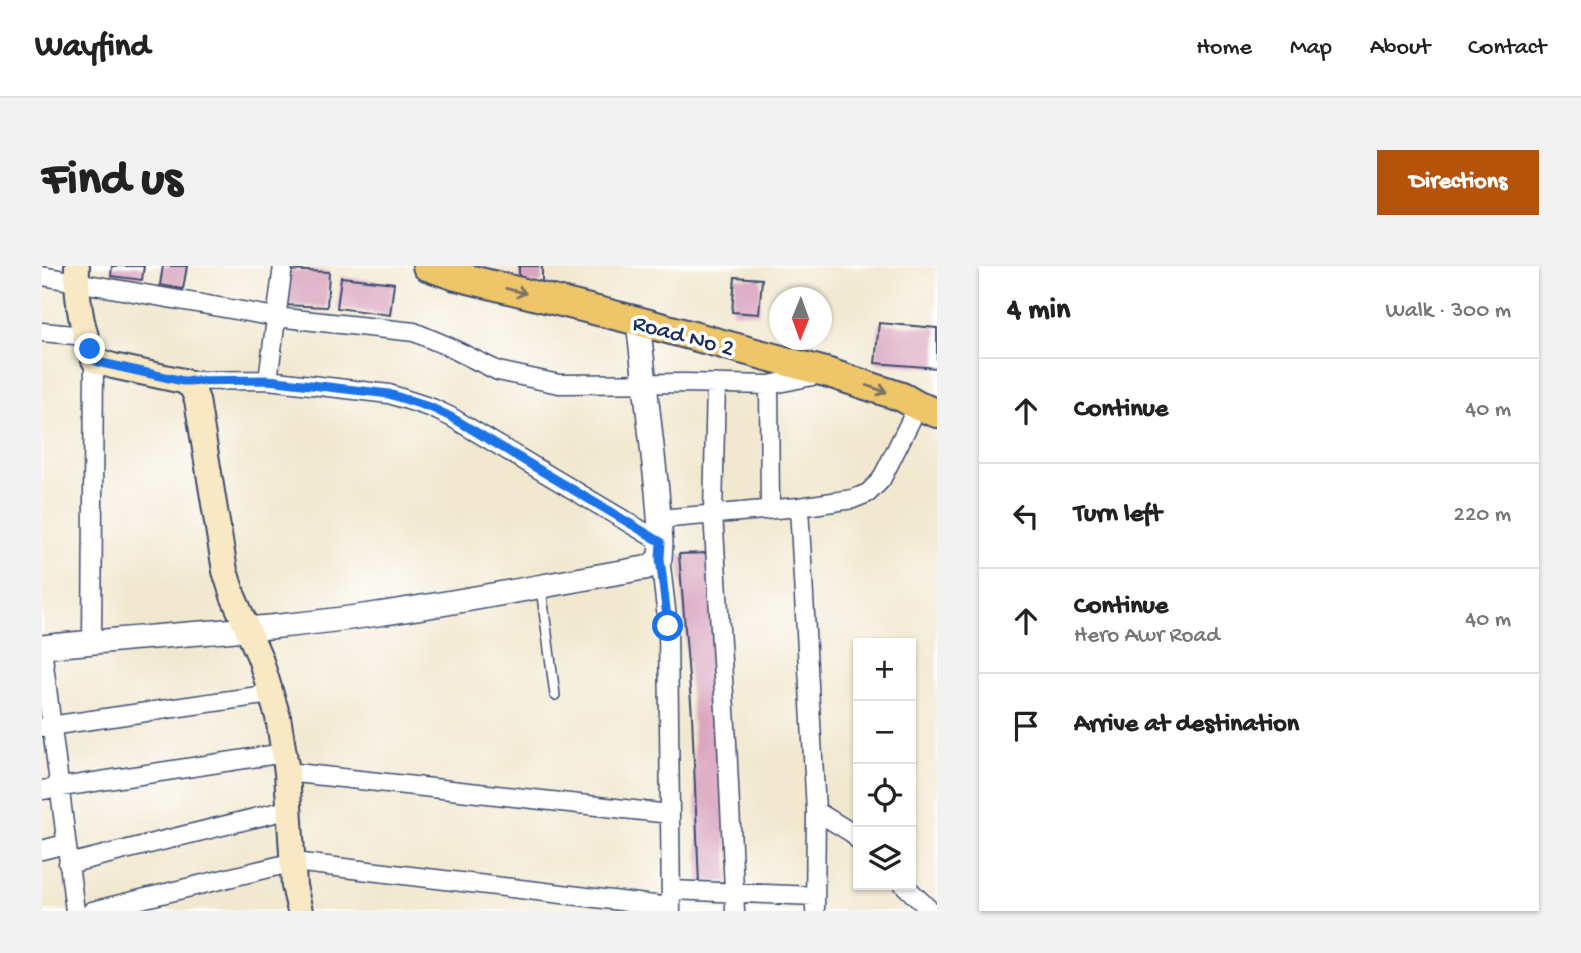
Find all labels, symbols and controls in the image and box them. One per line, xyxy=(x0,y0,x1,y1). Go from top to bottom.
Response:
text: Wayfind xyxy=(35,29,150,67)
text: Home xyxy=(1196,34,1252,63)
text: Map xyxy=(1290,34,1332,63)
text: About xyxy=(1370,34,1430,63)
text: Contact xyxy=(1468,34,1546,63)
button: Directions xyxy=(1377,150,1539,215)
text: Find us xyxy=(42,153,182,211)
one-way arrow xyxy=(504,284,527,298)
north arrow xyxy=(769,287,832,350)
text: 4 min xyxy=(1007,294,1070,329)
text: Walk · 300 m xyxy=(1385,298,1511,325)
street label: Road No 2 xyxy=(629,310,737,365)
route end xyxy=(74,333,105,364)
one-way arrow xyxy=(866,384,888,396)
icon: ahead xyxy=(1007,392,1045,430)
text: Continue xyxy=(1074,395,1168,426)
text: 40 m xyxy=(1465,397,1511,424)
icon: left xyxy=(1007,497,1045,535)
text: Turn left xyxy=(1074,500,1162,531)
text: 220 m xyxy=(1454,502,1511,529)
text: Continue xyxy=(1074,592,1168,623)
icon: ahead xyxy=(1007,602,1045,640)
text: 40 m xyxy=(1465,607,1511,634)
route start xyxy=(652,610,683,641)
text: Hero Awr Road xyxy=(1074,623,1220,650)
map controls xyxy=(853,638,916,890)
button: + xyxy=(853,638,916,701)
button: − xyxy=(853,701,916,764)
icon: arrive xyxy=(1007,707,1045,745)
text: Arrive at destination xyxy=(1074,710,1299,741)
button: locate xyxy=(853,764,916,827)
button: layers xyxy=(853,827,916,890)

